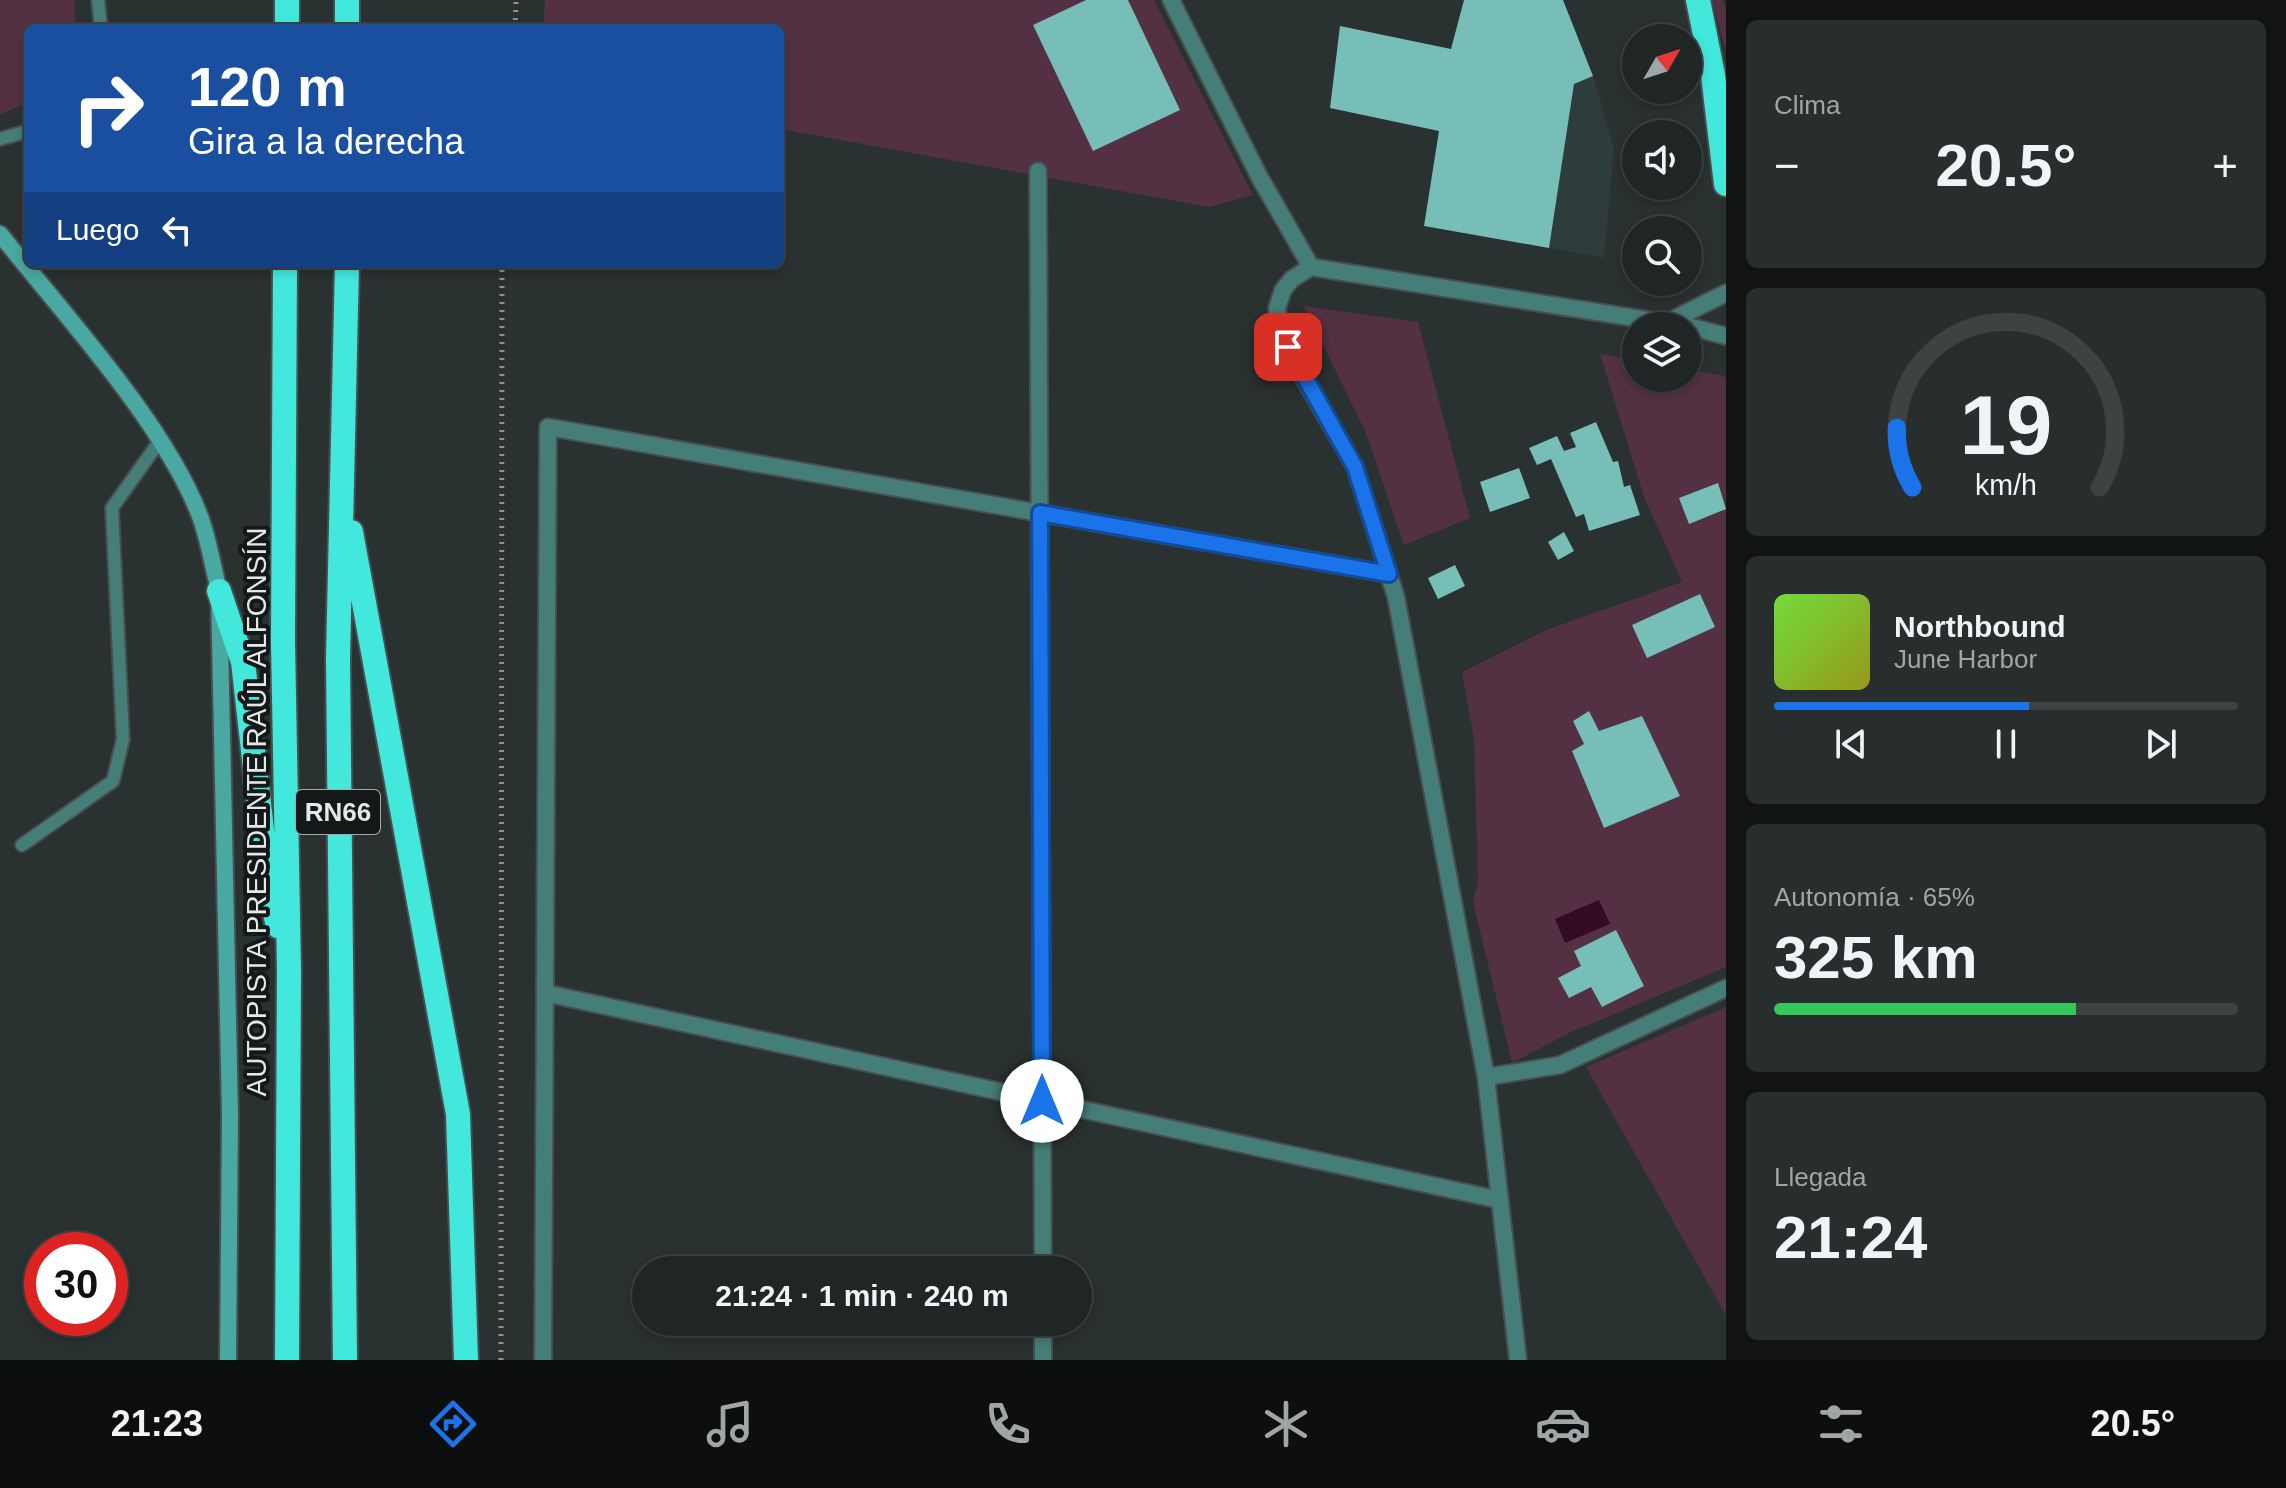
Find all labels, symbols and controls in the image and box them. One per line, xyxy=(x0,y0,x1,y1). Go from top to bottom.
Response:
north arrow xyxy=(1622,24,1702,104)
map controls xyxy=(1622,24,1702,392)
text: 120 m xyxy=(188,55,347,118)
icon: right xyxy=(56,56,160,160)
text: Clima xyxy=(1774,90,1840,120)
button: sound xyxy=(1622,120,1702,200)
text: Gira a la derecha xyxy=(188,121,464,162)
text: 20.5° xyxy=(1936,132,2076,199)
text: − xyxy=(1774,141,1800,190)
text: + xyxy=(2212,141,2238,190)
icon: left xyxy=(155,208,199,252)
text: Luego xyxy=(56,213,139,246)
button: search xyxy=(1622,216,1702,296)
button: layers xyxy=(1622,312,1702,392)
pin xyxy=(1254,313,1322,381)
icon: arrive xyxy=(1266,325,1310,369)
text: 19 xyxy=(1960,379,2052,472)
text: km/h xyxy=(1975,469,2037,501)
street label: AUTOPISTA PRESIDENTE RAÚL ALFONSÍN xyxy=(241,528,272,1096)
text: Northbound xyxy=(1894,610,2066,643)
text: June Harbor xyxy=(1894,644,2037,674)
icon: previous xyxy=(1829,722,1873,766)
icon: pause xyxy=(1984,722,2028,766)
icon: next xyxy=(2139,722,2183,766)
road number: RN66 xyxy=(296,790,380,834)
text: Autonomía · 65% xyxy=(1774,882,1975,912)
text: 325 km xyxy=(1774,924,1978,991)
position arrow xyxy=(1000,1059,1084,1143)
text: Llegada xyxy=(1774,1162,1867,1192)
text: 21:24 xyxy=(1774,1204,1927,1271)
speed limit sign: 30 xyxy=(24,1232,128,1336)
text: 21:24 · 1 min · 240 m xyxy=(715,1279,1009,1312)
icon: directions xyxy=(425,1396,481,1452)
icon: music xyxy=(702,1396,758,1452)
icon: phone xyxy=(980,1396,1036,1452)
icon: climate xyxy=(1258,1396,1314,1452)
icon: car xyxy=(1535,1396,1591,1452)
icon: filters xyxy=(1813,1396,1869,1452)
text: 21:23 xyxy=(111,1403,203,1444)
text: 20.5° xyxy=(2091,1403,2175,1444)

